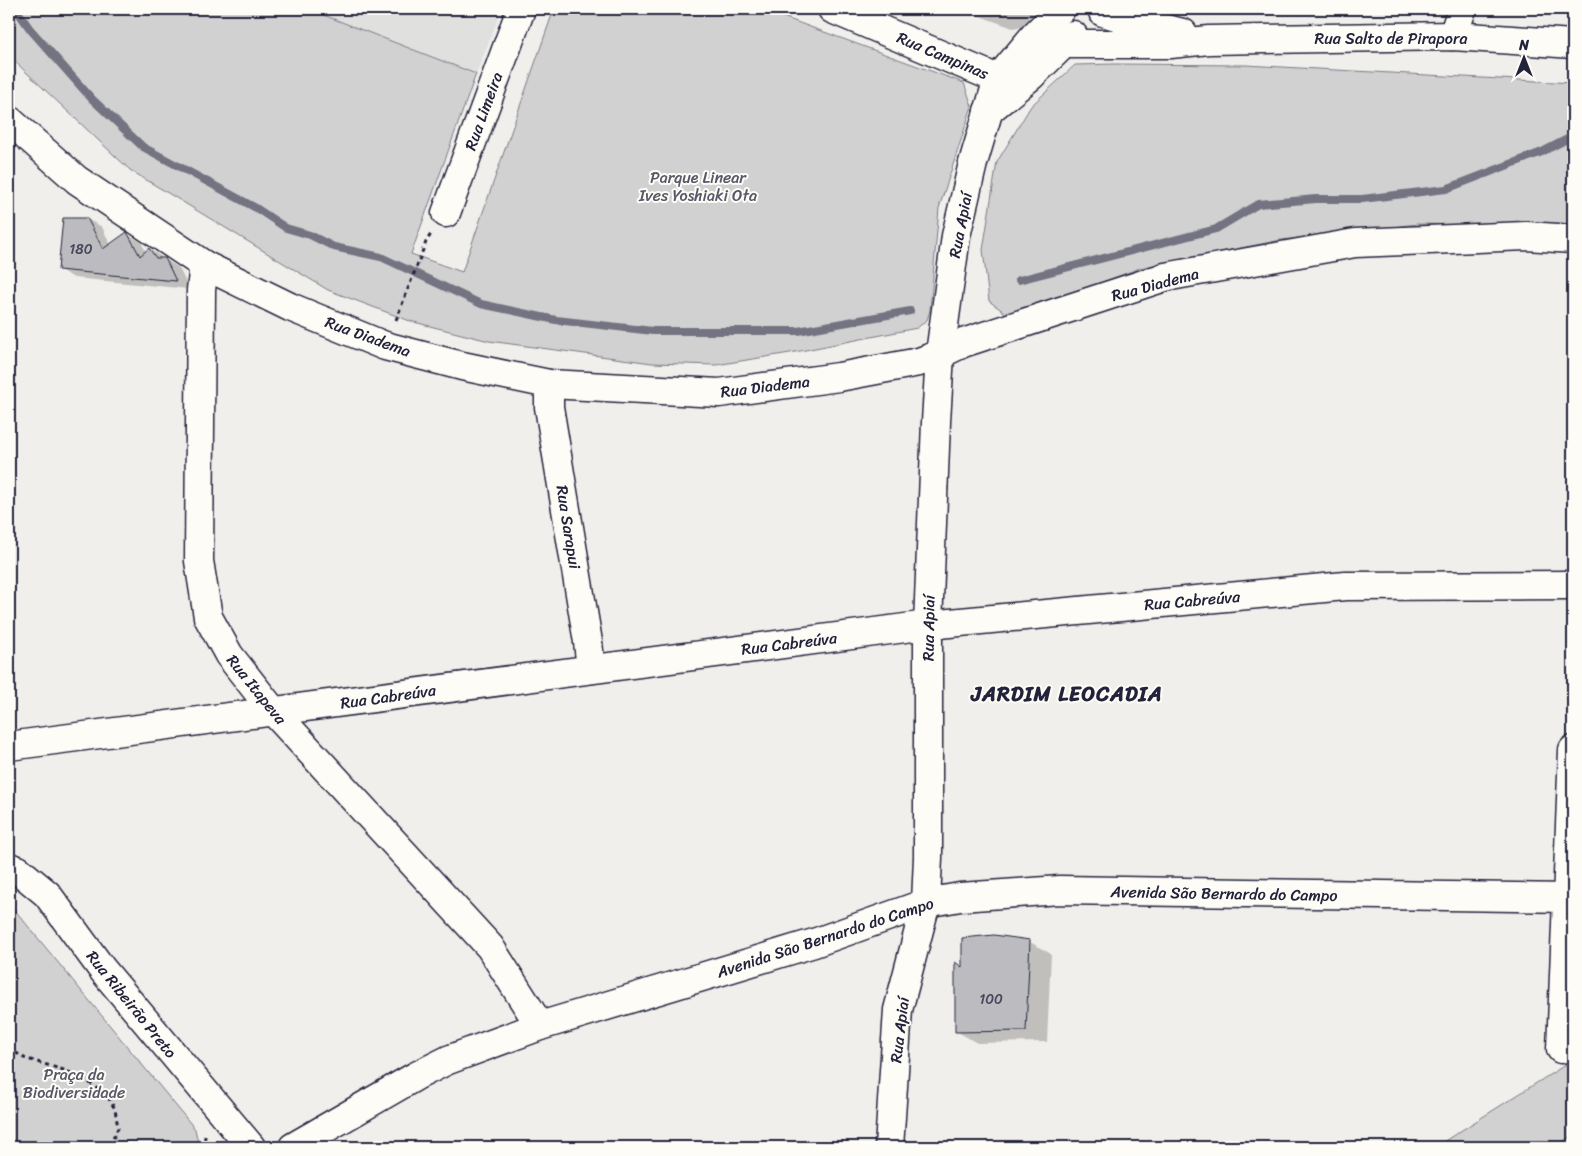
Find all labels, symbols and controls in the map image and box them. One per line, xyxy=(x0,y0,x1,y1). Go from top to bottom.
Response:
street label: Rua Campinas xyxy=(892,23,994,88)
street label: Rua Salto de Pirapora xyxy=(1314,24,1468,53)
north arrow xyxy=(1500,32,1550,82)
text: N xyxy=(1518,33,1529,58)
street label: Rua Limeira xyxy=(456,68,511,155)
park label: Parque Linear Ives Yoshiaki Ota xyxy=(638,163,757,210)
street label: Rua Apiaí xyxy=(940,187,982,260)
house number: 180 xyxy=(69,237,93,262)
street label: Rua Diadema xyxy=(1108,259,1202,310)
street label: Rua Diadema xyxy=(321,308,415,365)
street label: Rua Diadema xyxy=(719,367,811,406)
street label: Rua Sarapui xyxy=(548,483,590,572)
street label: Rua Cabreúva xyxy=(1143,582,1242,619)
street label: Rua Apiaí xyxy=(913,592,944,661)
street label: Rua Cabreúva xyxy=(740,623,839,664)
street label: Rua Itapeva xyxy=(219,648,295,732)
street label: Rua Cabreúva xyxy=(338,675,439,718)
district label: JARDIM LEOCADIA xyxy=(970,675,1163,713)
street label: Avenida São Bernardo do Campo xyxy=(1109,877,1338,910)
street label: Avenida São Bernardo do Campo xyxy=(712,889,937,987)
street label: Rua Ribeirão Preto xyxy=(79,944,185,1065)
house number: 100 xyxy=(979,987,1003,1012)
street label: Rua Apiaí xyxy=(881,993,918,1065)
park label: Praça da Biodiversidade xyxy=(23,1060,125,1107)

